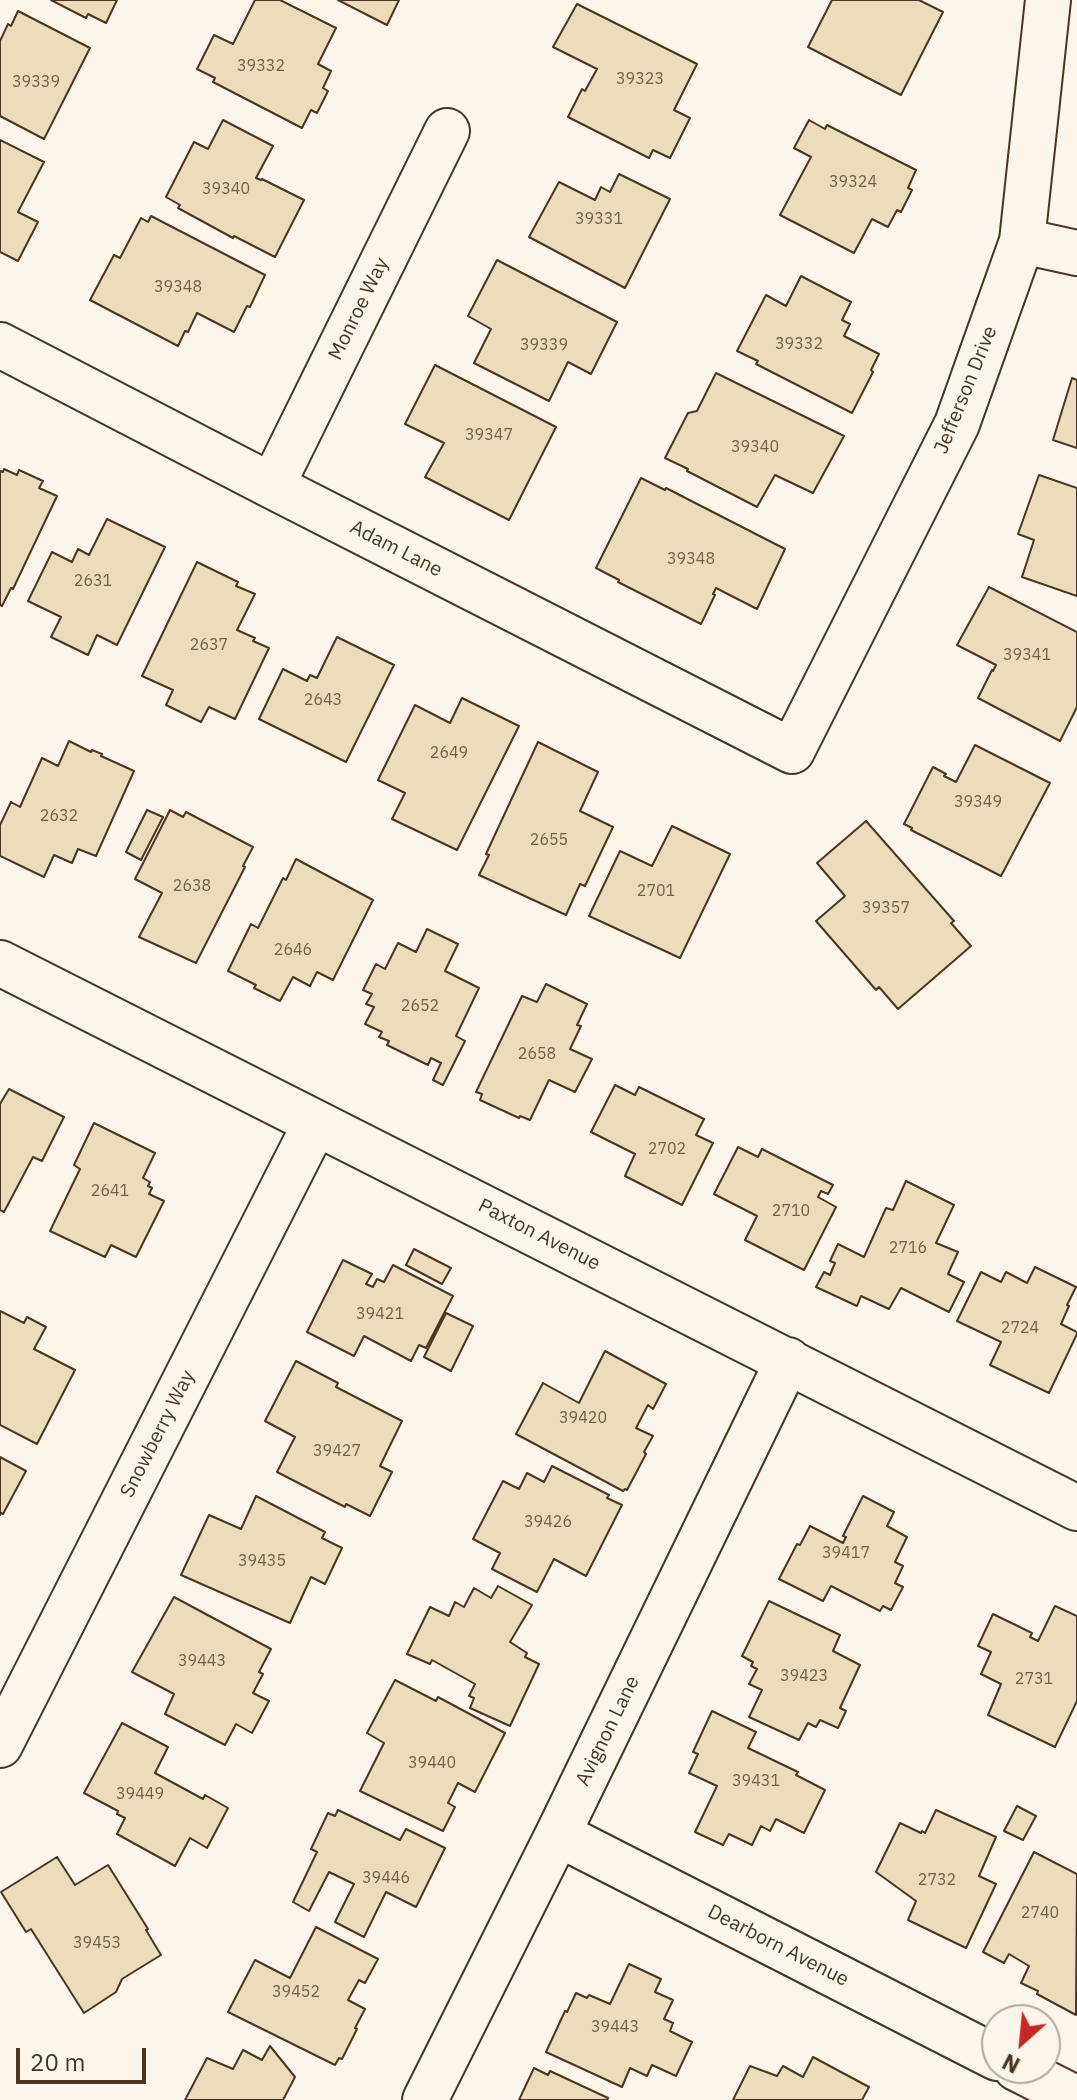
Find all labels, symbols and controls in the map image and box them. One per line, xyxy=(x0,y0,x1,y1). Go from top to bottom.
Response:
house number: 39332 xyxy=(237,56,285,76)
house number: 39323 xyxy=(616,69,664,89)
house number: 39339 xyxy=(12,72,60,92)
house number: 39324 xyxy=(829,172,877,192)
house number: 39340 xyxy=(202,179,250,199)
house number: 39331 xyxy=(575,209,623,229)
street label: Monroe Way xyxy=(324,254,394,364)
house number: 39348 xyxy=(154,277,202,297)
street label: Jefferson Drive xyxy=(929,323,1003,457)
house number: 39332 xyxy=(775,334,823,354)
house number: 39339 xyxy=(520,335,568,355)
house number: 39347 xyxy=(465,425,513,445)
house number: 39340 xyxy=(731,437,779,457)
street label: Adam Lane xyxy=(346,516,446,582)
house number: 39348 xyxy=(667,549,715,569)
house number: 2631 xyxy=(74,571,112,591)
house number: 2637 xyxy=(190,635,228,655)
house number: 39341 xyxy=(1003,645,1051,665)
house number: 2643 xyxy=(304,690,342,710)
house number: 2649 xyxy=(430,743,468,763)
house number: 39349 xyxy=(954,792,1002,812)
house number: 2632 xyxy=(40,806,78,826)
house number: 2655 xyxy=(530,830,568,850)
house number: 2638 xyxy=(173,876,211,896)
house number: 2701 xyxy=(637,881,675,901)
house number: 39357 xyxy=(862,898,910,918)
house number: 2646 xyxy=(274,940,312,960)
house number: 2652 xyxy=(401,996,439,1016)
house number: 2658 xyxy=(518,1044,556,1064)
house number: 2702 xyxy=(648,1139,686,1159)
house number: 2641 xyxy=(91,1181,129,1201)
street label: Paxton Avenue xyxy=(474,1194,604,1276)
house number: 2710 xyxy=(772,1201,810,1221)
house number: 2716 xyxy=(889,1238,927,1258)
house number: 39421 xyxy=(356,1304,404,1324)
house number: 2724 xyxy=(1001,1318,1039,1338)
street label: Snowberry Way xyxy=(116,1366,200,1502)
house number: 39420 xyxy=(559,1408,607,1428)
house number: 39427 xyxy=(313,1441,361,1461)
house number: 39426 xyxy=(524,1512,572,1532)
house number: 39417 xyxy=(822,1543,870,1563)
house number: 39435 xyxy=(238,1551,286,1571)
house number: 39443 xyxy=(178,1651,226,1671)
house number: 39423 xyxy=(780,1666,828,1686)
house number: 2731 xyxy=(1015,1669,1053,1689)
street label: Avignon Lane xyxy=(571,1672,645,1790)
house number: 39440 xyxy=(408,1753,456,1773)
house number: 39431 xyxy=(732,1771,780,1791)
house number: 39449 xyxy=(116,1784,164,1804)
house number: 39446 xyxy=(362,1868,410,1888)
house number: 2732 xyxy=(918,1870,956,1890)
street label: Dearborn Avenue xyxy=(703,1900,853,1992)
house number: 2740 xyxy=(1021,1903,1059,1923)
house number: 39453 xyxy=(73,1933,121,1953)
house number: 39452 xyxy=(272,1982,320,2002)
north arrow xyxy=(981,2004,1061,2084)
house number: 39443 xyxy=(591,2017,639,2037)
scale bar xyxy=(20,2032,150,2082)
text: 20 m xyxy=(30,2046,85,2078)
text: N xyxy=(997,2048,1024,2081)

